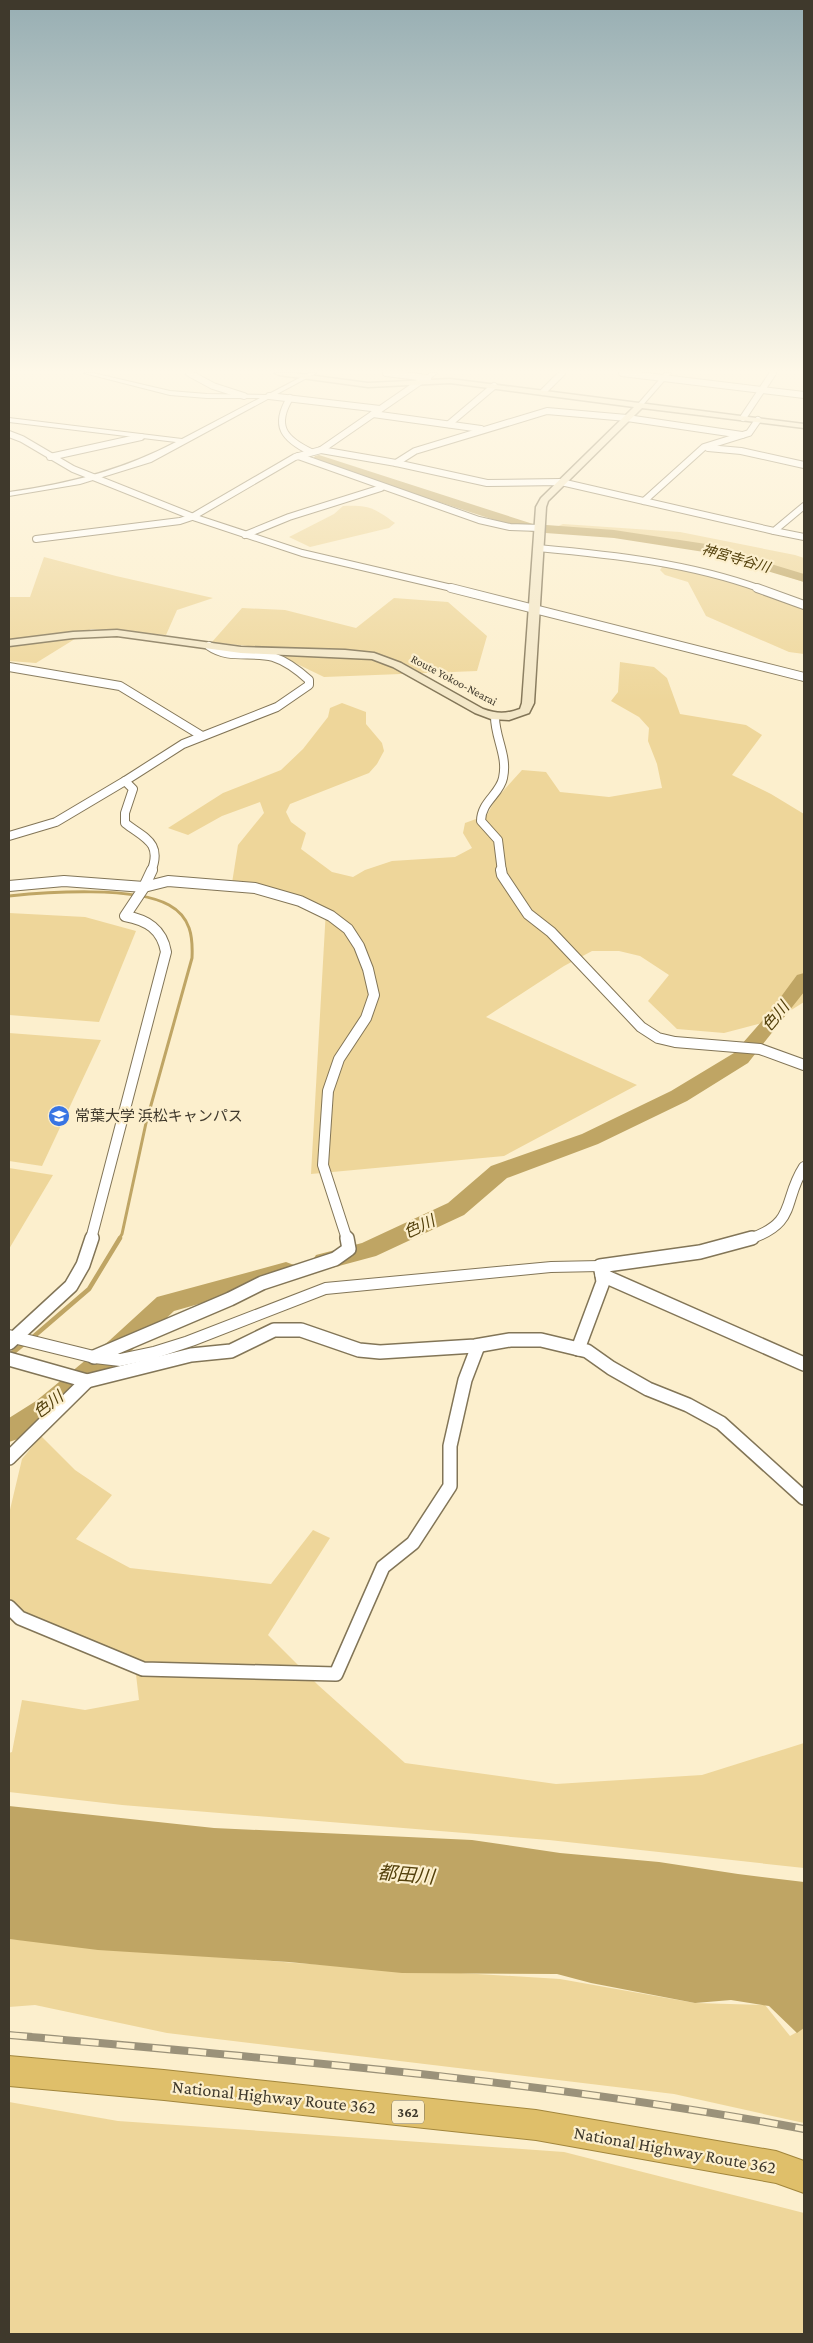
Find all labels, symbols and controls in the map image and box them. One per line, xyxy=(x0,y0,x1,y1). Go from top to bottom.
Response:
water label: 神宮寺谷川 xyxy=(700,541,774,576)
street label: Route Yokoo-Nearai xyxy=(409,651,499,709)
water label: 色川 xyxy=(759,997,793,1034)
school or university icon: 常葉大学 浜松キャンパス xyxy=(47,1104,71,1128)
place label: 常葉大学 浜松キャンパス xyxy=(75,1108,243,1124)
water label: 色川 xyxy=(401,1211,439,1241)
water label: 色川 xyxy=(30,1387,68,1421)
water label: 都田川 xyxy=(377,1862,437,1888)
street label: National Highway Route 362 xyxy=(171,2076,377,2118)
road number: 362 xyxy=(392,2100,424,2124)
street label: National Highway Route 362 xyxy=(572,2122,778,2178)

